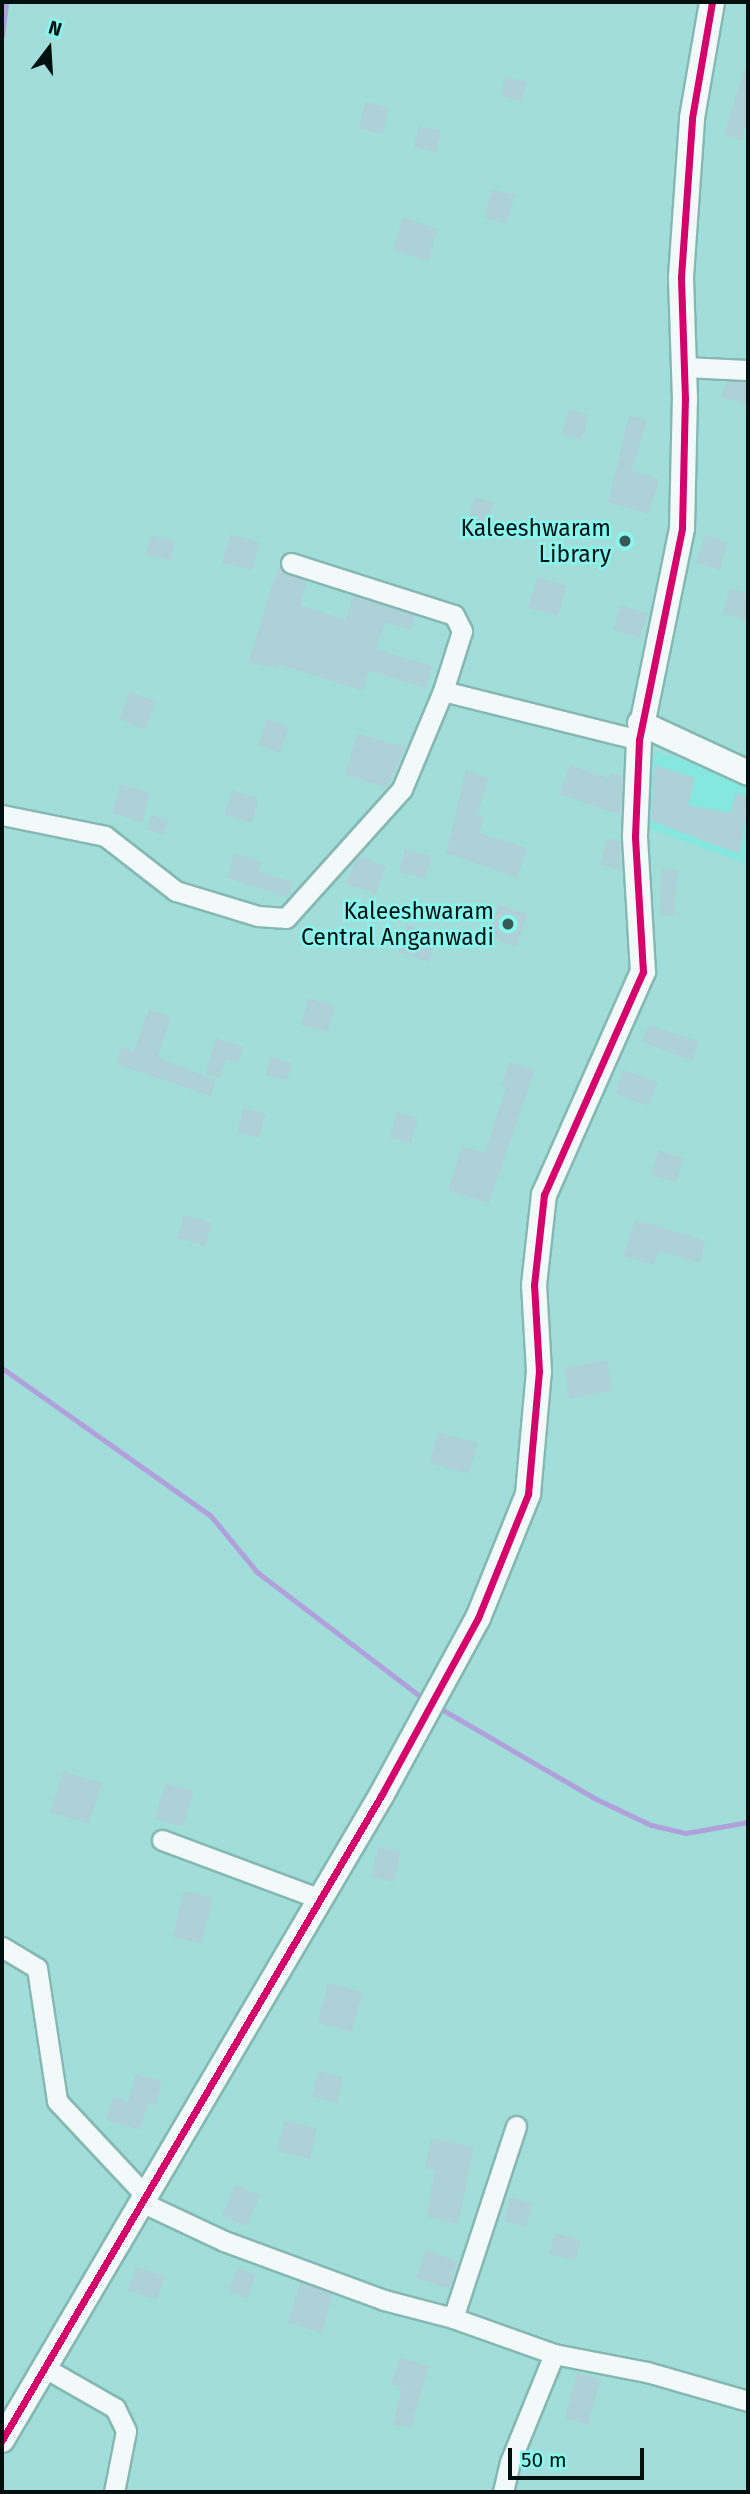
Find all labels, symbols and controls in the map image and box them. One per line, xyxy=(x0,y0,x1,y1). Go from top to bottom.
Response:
north arrow xyxy=(14,14,84,84)
text: N xyxy=(46,16,65,41)
place label: Kaleeshwaram Library xyxy=(460,514,611,568)
marker: Kaleeshwaram Library xyxy=(617,533,633,549)
place label: Kaleeshwaram Central Anganwadi xyxy=(301,897,494,951)
marker: Kaleeshwaram Central Anganwadi xyxy=(500,916,516,932)
scale bar xyxy=(512,2434,648,2478)
text: 50 m xyxy=(521,2447,567,2473)

